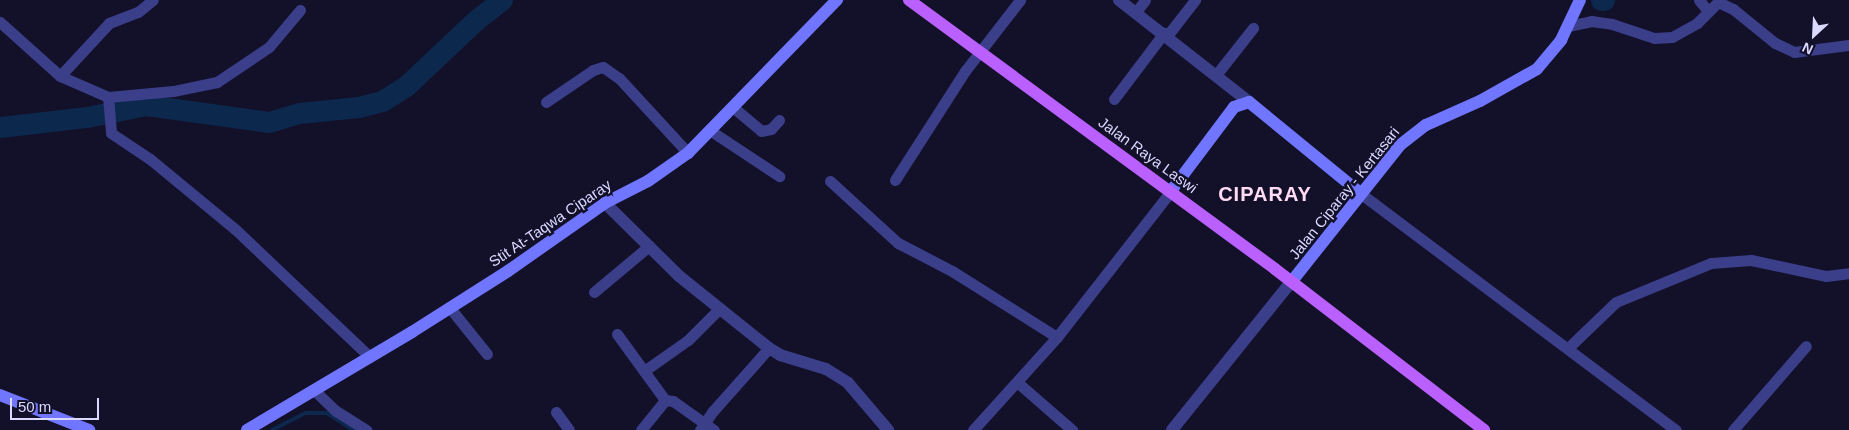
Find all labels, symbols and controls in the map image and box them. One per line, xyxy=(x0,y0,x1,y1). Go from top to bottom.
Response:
north arrow xyxy=(1789,10,1839,60)
text: N xyxy=(1800,39,1816,58)
street label: Jalan Raya Laswi xyxy=(1095,113,1201,197)
street label: Jalan Ciparay - Kertasari xyxy=(1285,123,1403,263)
street label: Stit At-Taqwa Ciparay xyxy=(485,175,615,271)
district label: CIPARAY xyxy=(1217,182,1313,206)
scale bar xyxy=(12,388,101,420)
text: 50 m xyxy=(18,398,51,415)

